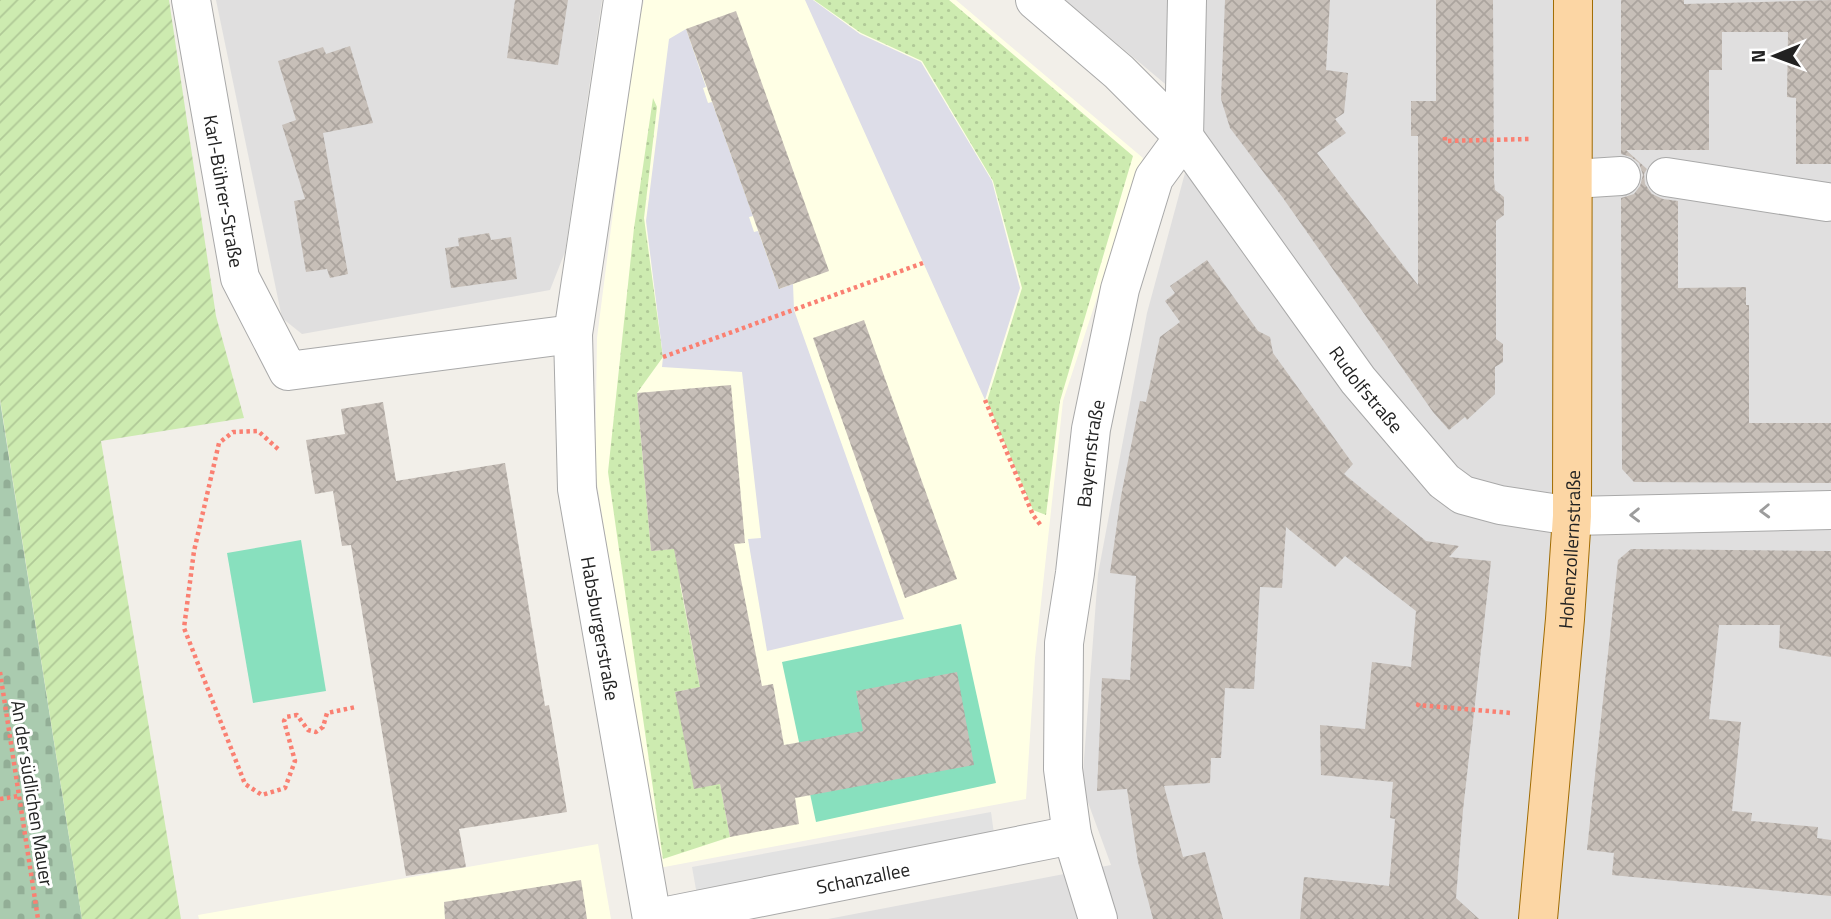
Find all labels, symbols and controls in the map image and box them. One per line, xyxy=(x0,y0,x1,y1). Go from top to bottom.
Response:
north arrow xyxy=(1740,21,1810,91)
text: N xyxy=(1743,49,1772,63)
street label: Karl-Bührer-Straße xyxy=(197,112,252,270)
street label: Rudolfstraße xyxy=(1323,339,1411,439)
street label: Bayernstraße xyxy=(1068,397,1111,509)
street label: Hohenzollernstraße xyxy=(1550,470,1587,630)
one-way arrow xyxy=(1759,503,1770,518)
one-way arrow xyxy=(1629,507,1640,523)
street label: Habsburgerstraße xyxy=(574,554,628,702)
street label: An der südlichen Mauer xyxy=(4,698,62,888)
street label: Schanzallee xyxy=(814,853,912,900)

